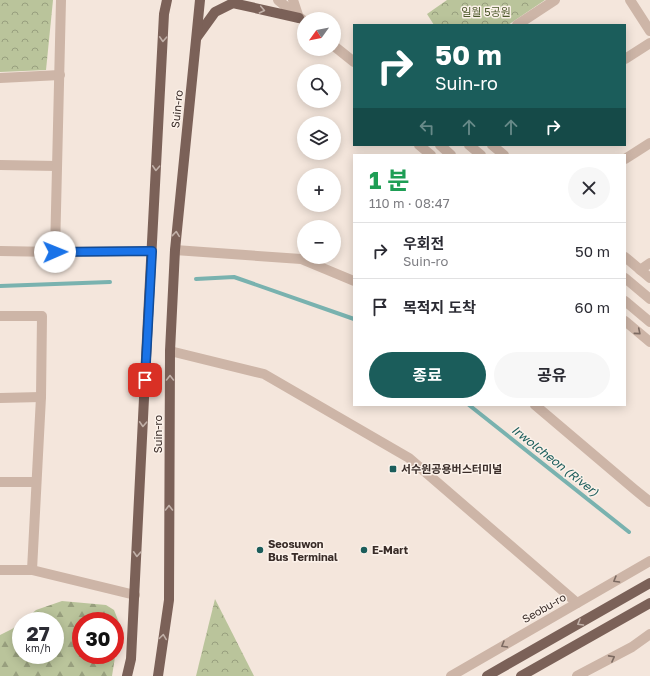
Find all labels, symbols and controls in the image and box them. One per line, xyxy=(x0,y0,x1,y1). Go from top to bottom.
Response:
one-way arrow xyxy=(259,5,266,13)
park label: 일월 5공원 xyxy=(461,5,511,18)
north arrow xyxy=(297,12,341,56)
map controls xyxy=(297,12,341,264)
one-way arrow xyxy=(159,36,167,42)
text: 50 m xyxy=(435,38,502,71)
icon: right xyxy=(369,40,421,92)
button: search xyxy=(297,64,341,108)
text: Suin-ro xyxy=(435,72,498,94)
street label: Suin-ro xyxy=(168,89,185,129)
button: layers xyxy=(297,116,341,160)
icon: left xyxy=(416,116,438,138)
icon: ahead xyxy=(458,116,480,138)
icon: ahead xyxy=(500,116,522,138)
icon: right xyxy=(542,116,564,138)
text: 1 분 xyxy=(369,165,409,194)
one-way arrow xyxy=(152,166,160,172)
button: close xyxy=(568,167,610,209)
button: + xyxy=(297,168,341,212)
text: 110 m · 08:47 xyxy=(369,195,450,211)
button: − xyxy=(297,220,341,264)
position arrow xyxy=(34,231,76,273)
one-way arrow xyxy=(172,231,181,237)
text: 우회전 xyxy=(403,234,444,252)
icon: right xyxy=(369,240,391,262)
text: 50 m xyxy=(575,242,610,260)
text: Suin-ro xyxy=(403,253,448,269)
icon: arrive xyxy=(369,296,391,318)
text: 목적지 도착 xyxy=(403,298,476,316)
text: 60 m xyxy=(575,298,610,316)
one-way arrow xyxy=(633,327,640,334)
button: 종료 xyxy=(369,352,486,398)
button: 공유 xyxy=(494,352,610,398)
pin xyxy=(128,363,162,397)
icon: arrive xyxy=(134,369,156,391)
one-way arrow xyxy=(166,375,174,381)
street label: Suin-ro xyxy=(151,414,164,453)
one-way arrow xyxy=(139,421,147,427)
water label: Irwolcheon (River) xyxy=(509,422,602,500)
place label: 서수원공용버스터미널 xyxy=(401,462,502,475)
marker: 서수원공용버스터미널 xyxy=(388,464,398,474)
one-way arrow xyxy=(165,505,173,511)
place label: Seosuwon Bus Terminal xyxy=(268,537,338,563)
place label: E-Mart xyxy=(372,543,409,556)
marker: Seosuwon Bus Terminal xyxy=(255,545,265,555)
marker: E-Mart xyxy=(359,545,369,555)
one-way arrow xyxy=(132,551,141,557)
one-way arrow xyxy=(613,576,620,583)
street label: Seobu-ro xyxy=(520,590,568,625)
speed limit sign: 30 xyxy=(72,612,124,664)
one-way arrow xyxy=(577,619,584,626)
text: 27 xyxy=(26,621,50,645)
one-way arrow xyxy=(158,634,167,640)
one-way arrow xyxy=(501,641,508,648)
text: km/h xyxy=(25,642,51,654)
one-way arrow xyxy=(607,655,615,662)

